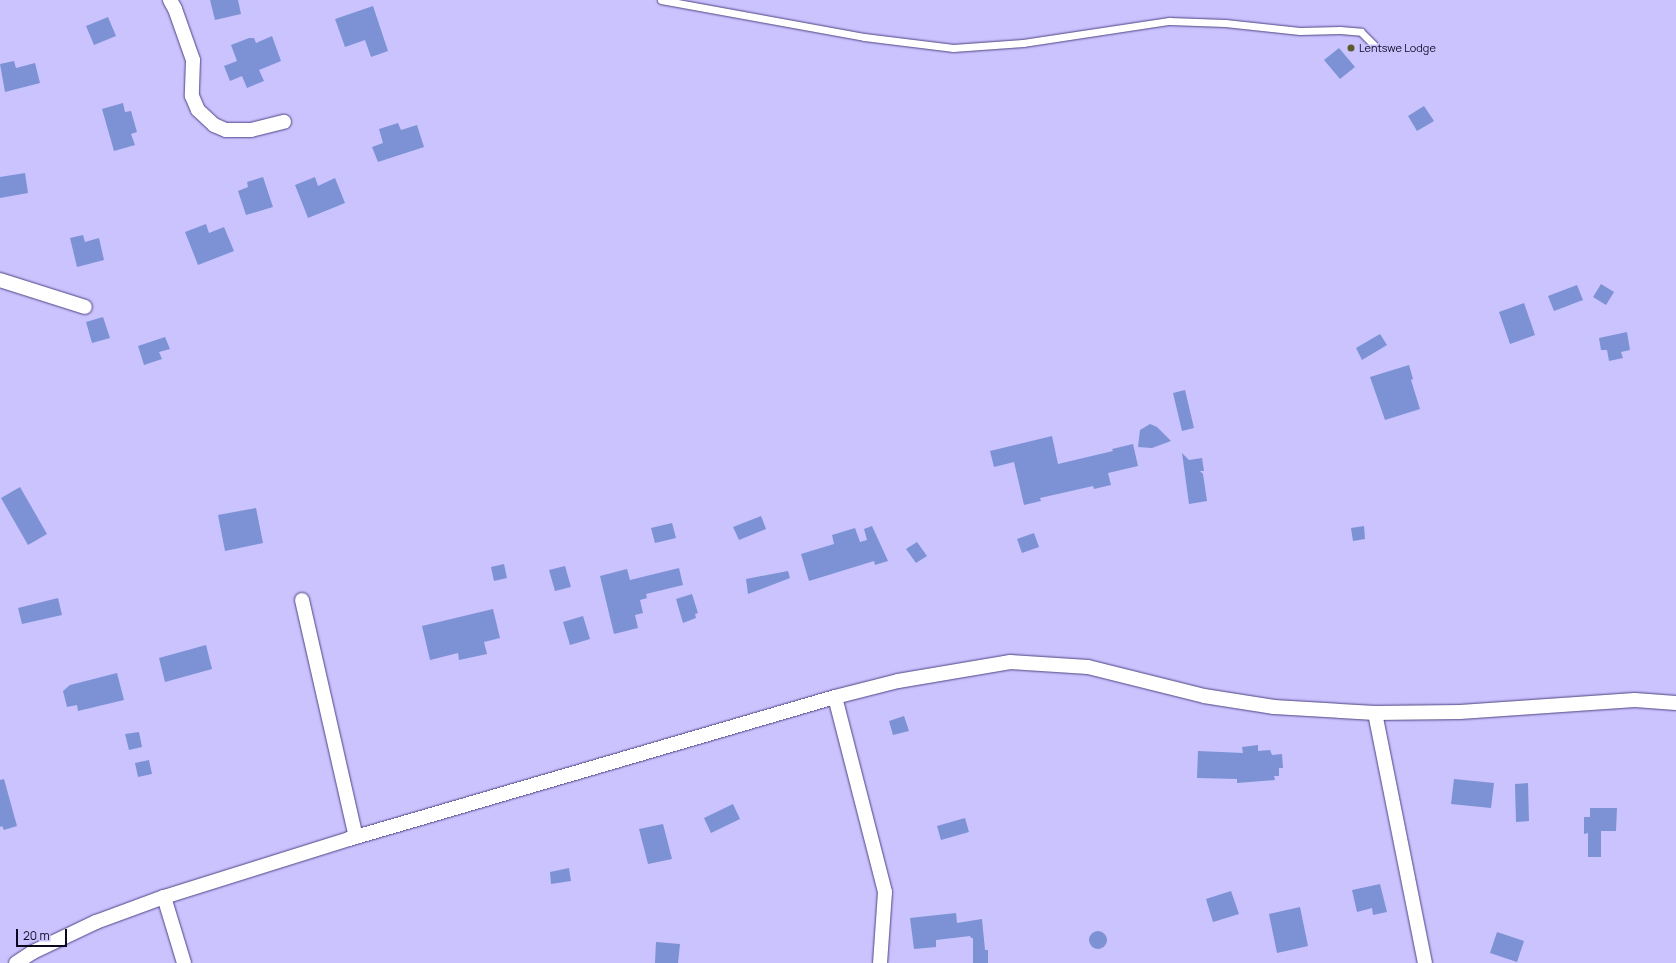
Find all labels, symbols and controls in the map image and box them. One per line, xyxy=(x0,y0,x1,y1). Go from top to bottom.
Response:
place label: Lentswe Lodge xyxy=(1359,41,1436,55)
marker: Lentswe Lodge xyxy=(1346,43,1356,53)
scale bar xyxy=(18,921,69,947)
text: 20 m xyxy=(23,927,50,944)

